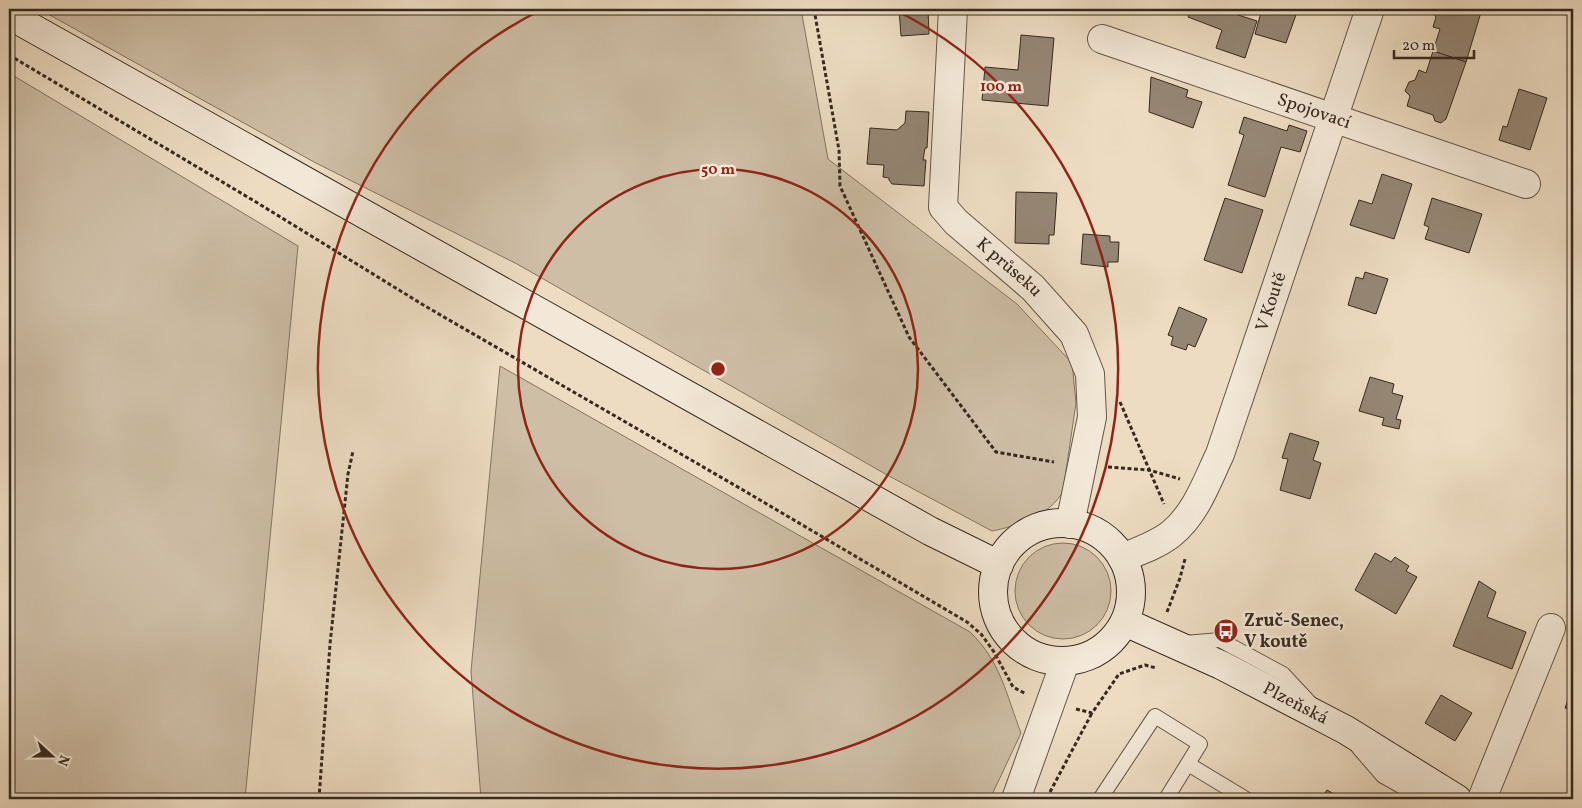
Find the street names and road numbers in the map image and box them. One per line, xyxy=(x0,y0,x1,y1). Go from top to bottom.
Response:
street label: Spojovací xyxy=(1274,87,1355,136)
street label: K průseku xyxy=(971,232,1048,303)
street label: V Koutě xyxy=(1250,269,1293,335)
street label: Plzeňská xyxy=(1258,676,1333,731)

